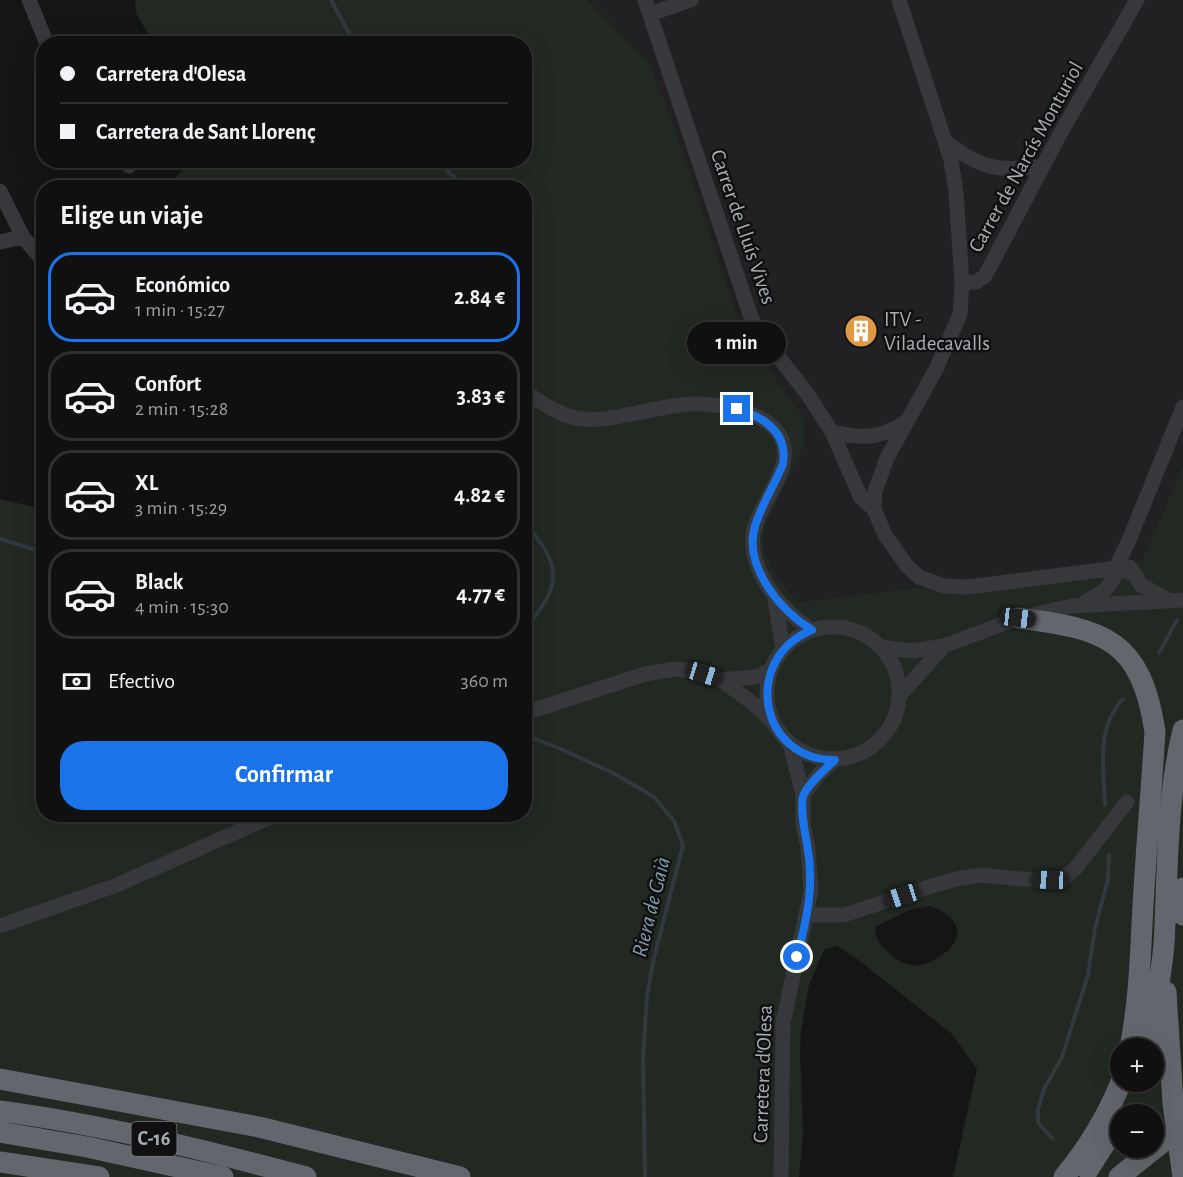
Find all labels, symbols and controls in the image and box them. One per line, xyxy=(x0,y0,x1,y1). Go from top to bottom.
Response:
street label: Carrer de Narcís Monturiol xyxy=(965,58,1087,256)
text: Carretera d'Olesa xyxy=(96,63,246,85)
text: Carretera de Sant Llorenç xyxy=(96,121,315,143)
street label: Carrer de Lluís Vives xyxy=(707,147,779,307)
text: Elige un viaje xyxy=(60,202,203,229)
icon: car xyxy=(63,270,117,324)
text: Económico xyxy=(135,274,230,296)
text: 2.84 € xyxy=(454,286,505,308)
text: 1 min · 15:27 xyxy=(135,300,225,320)
place label: ITV - Viladecavalls xyxy=(884,309,990,354)
building icon: ITV - Viladecavalls xyxy=(843,313,879,349)
callout: 1 min xyxy=(688,322,786,364)
text: 1 min xyxy=(715,333,758,353)
icon: car xyxy=(63,369,117,423)
text: Confort xyxy=(135,373,201,395)
text: 3.83 € xyxy=(457,385,505,407)
route end xyxy=(723,395,750,422)
text: 2 min · 15:28 xyxy=(135,399,228,419)
icon: car xyxy=(63,468,117,522)
text: XL xyxy=(135,472,158,494)
text: 4.82 € xyxy=(454,484,505,506)
text: 3 min · 15:29 xyxy=(135,498,227,518)
icon: car xyxy=(63,567,117,621)
text: Black xyxy=(135,571,183,593)
text: 4.77 € xyxy=(456,583,505,605)
text: 4 min · 15:30 xyxy=(135,597,229,617)
car xyxy=(999,607,1037,629)
car xyxy=(684,660,724,688)
icon: cash xyxy=(60,665,93,698)
text: Efectivo xyxy=(108,670,175,692)
text: 360 m xyxy=(461,671,508,691)
button: Confirmar xyxy=(60,741,508,810)
water label: Riera de Gaià xyxy=(628,855,674,959)
car xyxy=(1032,870,1068,890)
car xyxy=(882,882,922,910)
route start xyxy=(783,943,810,970)
street label: Carretera d'Olesa xyxy=(750,1004,776,1143)
map controls xyxy=(1110,1038,1164,1158)
button: + xyxy=(1110,1038,1164,1092)
button: − xyxy=(1110,1104,1164,1158)
road number: C-16 xyxy=(132,1122,176,1156)

